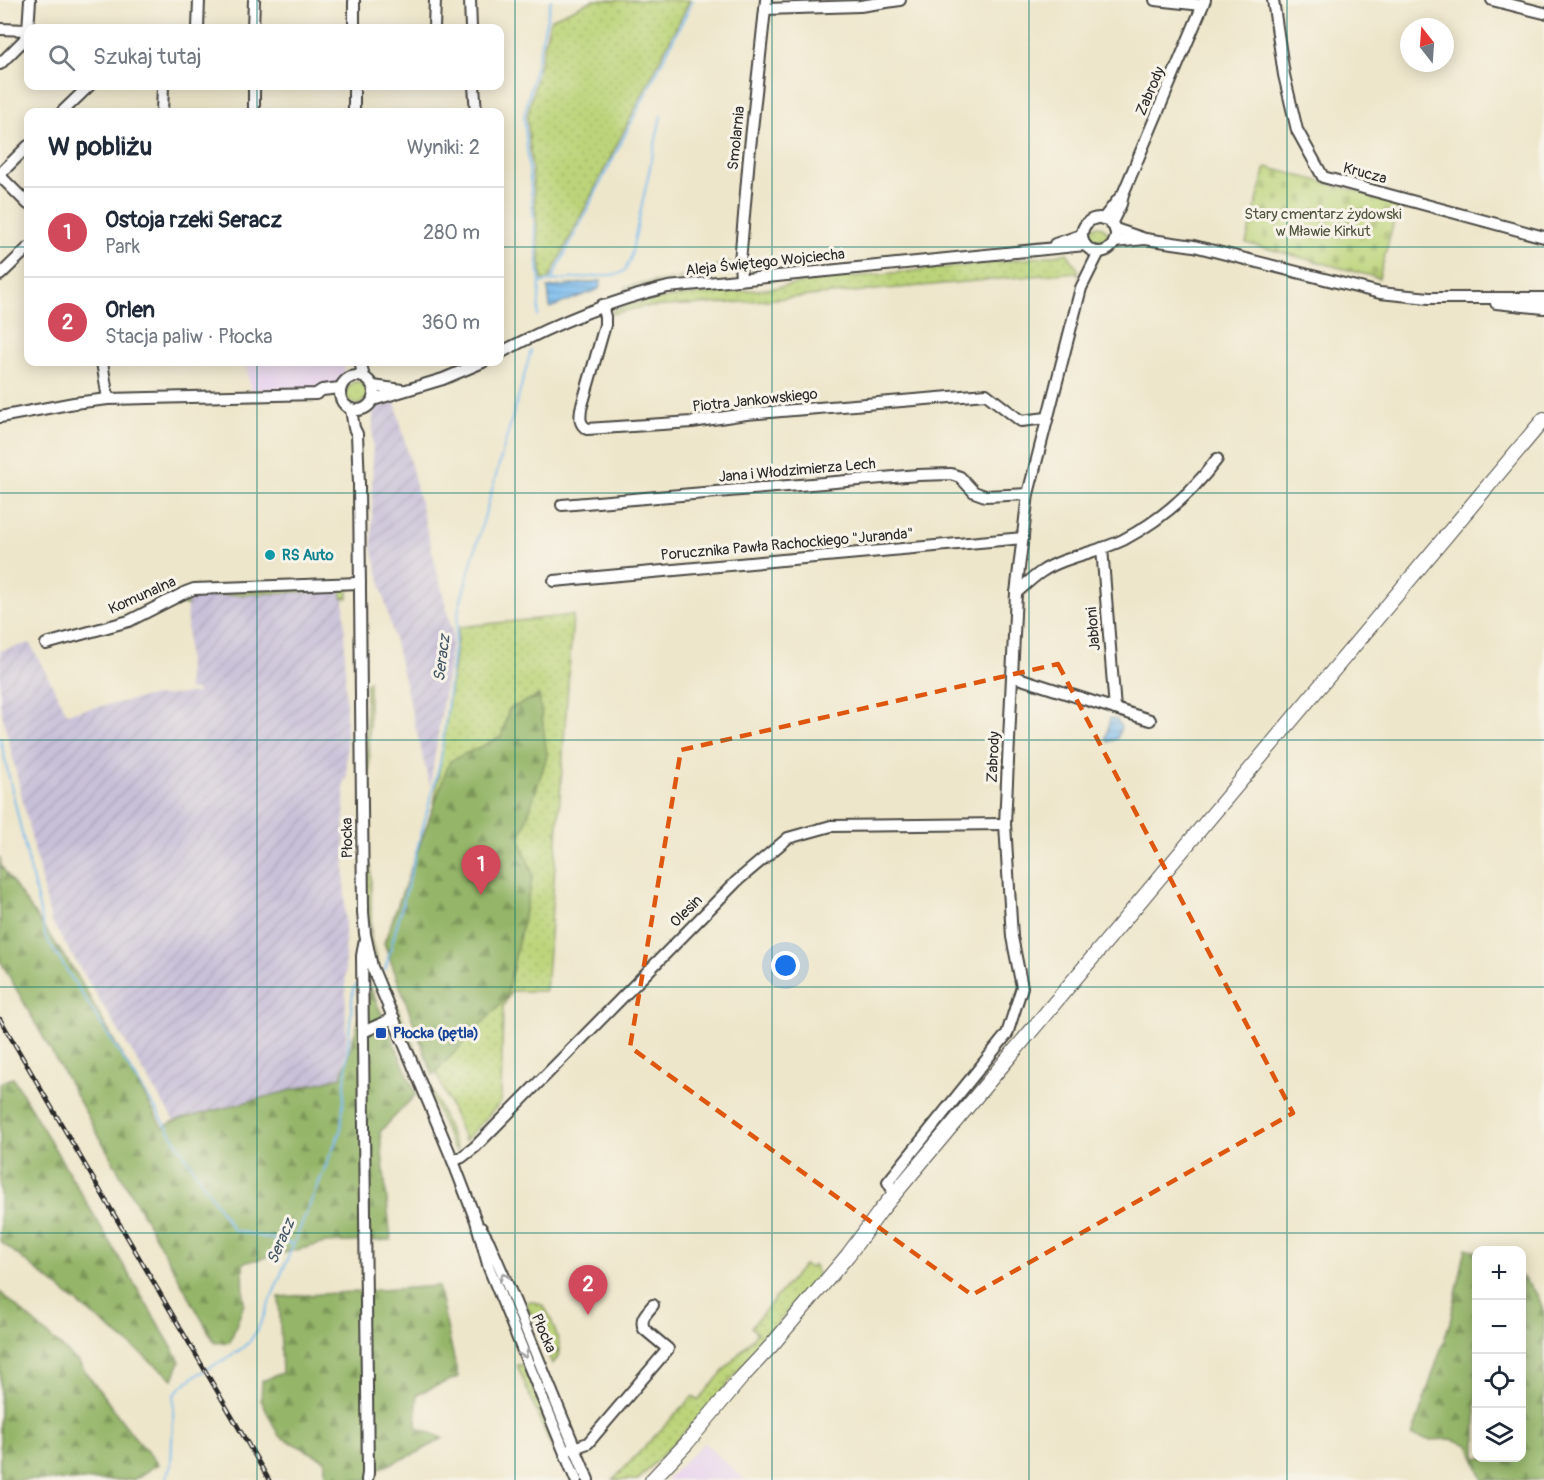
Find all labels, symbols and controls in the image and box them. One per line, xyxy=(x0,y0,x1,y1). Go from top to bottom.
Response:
north arrow xyxy=(1400,18,1454,72)
search box xyxy=(24,24,504,90)
icon: search xyxy=(45,41,78,74)
text: Szukaj tutaj xyxy=(93,43,202,71)
street label: Zabrody xyxy=(1132,63,1169,119)
street label: Smolarnia xyxy=(724,105,749,171)
text: W pobliżu xyxy=(48,131,152,163)
text: Wyniki: 2 xyxy=(407,135,480,160)
street label: Krucza xyxy=(1341,159,1389,188)
park label: Stary cmentarz żydowski w Mławie Kirkut xyxy=(1244,205,1402,241)
text: Ostoja rzeki Seracz xyxy=(105,206,282,234)
text: 1 xyxy=(64,220,71,245)
text: 280 m xyxy=(423,220,480,245)
text: Park xyxy=(105,234,140,259)
street label: Aleja Świętego Wojciecha xyxy=(685,245,846,280)
text: Orlen xyxy=(105,296,155,324)
text: 2 xyxy=(62,310,73,335)
text: 360 m xyxy=(421,310,480,335)
text: Stacja paliw · Płocka xyxy=(105,324,273,349)
street label: Piotra Jankowskiego xyxy=(692,384,819,417)
street label: Jana i Włodzimierza Lech xyxy=(718,454,876,487)
street label: Porucznika Pawła Rachockiego "Juranda" xyxy=(660,524,914,565)
place label: RS Auto xyxy=(282,546,333,565)
marker: RS Auto xyxy=(263,548,277,562)
street label: Komunalna xyxy=(105,572,179,619)
street label: Jabłoni xyxy=(1082,606,1105,652)
water label: Seracz xyxy=(429,631,455,683)
street label: Zabrody xyxy=(983,730,1004,783)
street label: Płocka xyxy=(338,817,357,859)
pin: 1 xyxy=(462,846,500,895)
street label: Olesin xyxy=(666,891,707,932)
your location xyxy=(771,951,800,980)
place label: Płocka (pętla) xyxy=(393,1024,479,1043)
marker: Płocka (pętla) xyxy=(374,1026,388,1040)
water label: Seracz xyxy=(263,1213,300,1267)
map controls xyxy=(1472,1246,1526,1462)
button: + xyxy=(1472,1246,1526,1300)
pin: 2 xyxy=(568,1266,608,1315)
one-way arrow xyxy=(499,1273,511,1284)
button: − xyxy=(1472,1300,1526,1354)
street label: Płocka xyxy=(527,1311,560,1356)
one-way arrow xyxy=(517,1348,529,1359)
button: locate xyxy=(1472,1354,1526,1408)
button: layers xyxy=(1472,1408,1526,1462)

